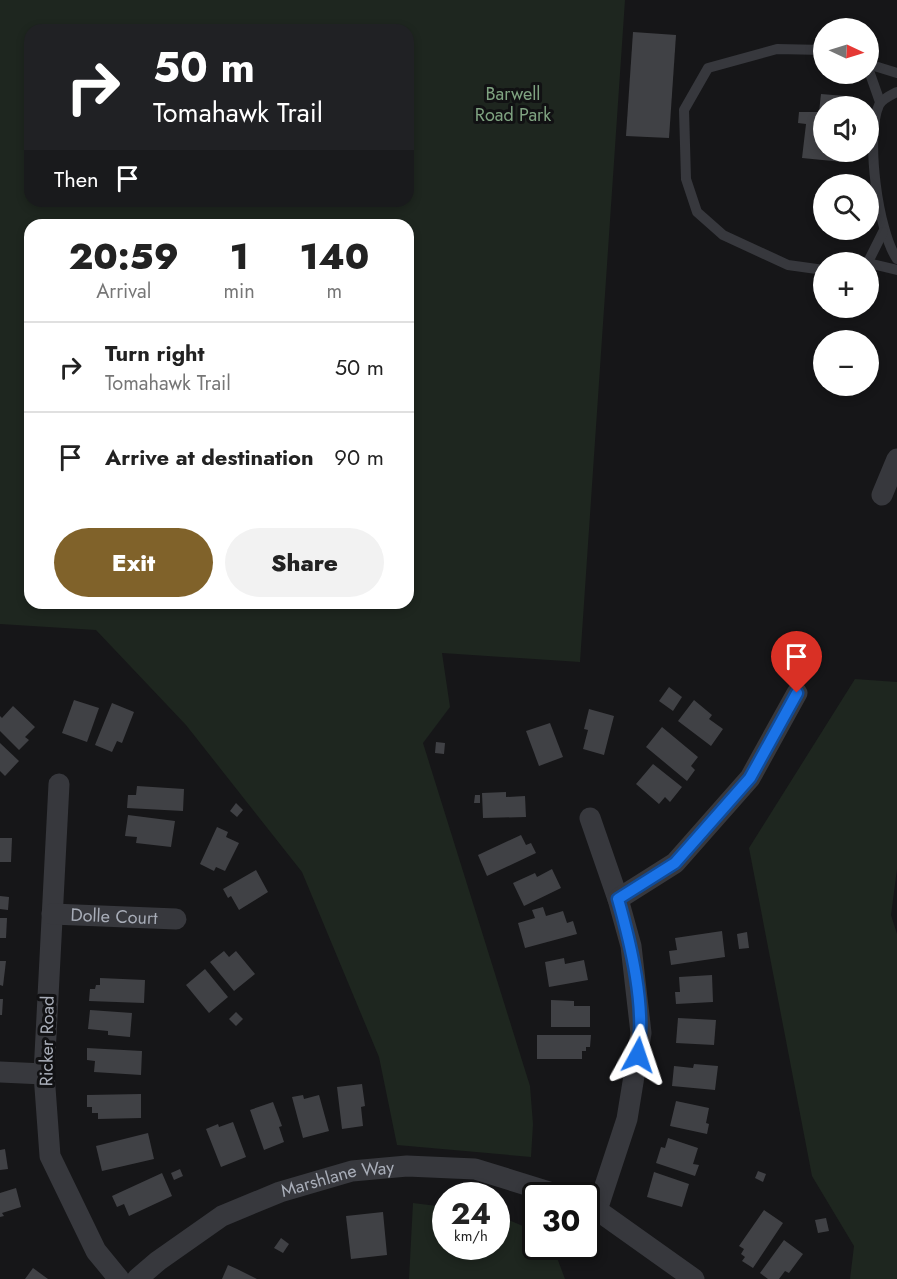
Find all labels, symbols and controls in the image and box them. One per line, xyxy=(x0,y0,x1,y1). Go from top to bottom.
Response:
north arrow xyxy=(813,18,879,84)
map controls xyxy=(813,18,879,396)
text: 50 m xyxy=(153,37,255,98)
icon: right xyxy=(54,48,132,126)
park label: Barwell Road Park xyxy=(475,81,551,128)
text: Tomahawk Trail xyxy=(153,93,323,132)
button: sound xyxy=(813,96,879,162)
icon: arrive xyxy=(111,162,144,195)
text: Then xyxy=(54,163,99,195)
button: search xyxy=(813,174,879,240)
text: 20:59 xyxy=(69,230,179,282)
text: 1 xyxy=(230,230,249,282)
text: 140 xyxy=(299,230,369,282)
button: + xyxy=(813,252,879,318)
text: Arrival xyxy=(96,277,151,306)
text: min xyxy=(223,277,255,306)
text: m xyxy=(327,277,342,306)
button: − xyxy=(813,330,879,396)
text: Turn right xyxy=(105,337,205,369)
icon: right xyxy=(54,351,87,384)
text: 50 m xyxy=(335,351,384,383)
text: Tomahawk Trail xyxy=(105,369,231,398)
icon: arrive xyxy=(54,441,87,474)
text: Arrive at destination xyxy=(105,441,314,473)
text: 90 m xyxy=(334,441,384,473)
button: Exit xyxy=(54,528,213,597)
button: Share xyxy=(225,528,384,597)
pin xyxy=(771,631,822,693)
icon: arrive xyxy=(780,640,813,673)
street label: Dolle Court xyxy=(70,902,159,931)
street label: Ricker Road xyxy=(33,995,61,1087)
position arrow xyxy=(606,1023,670,1087)
street label: Marshlane Way xyxy=(278,1154,395,1204)
speed limit sign: 30 xyxy=(522,1182,600,1260)
text: 24 xyxy=(451,1192,491,1235)
text: km/h xyxy=(454,1225,488,1247)

